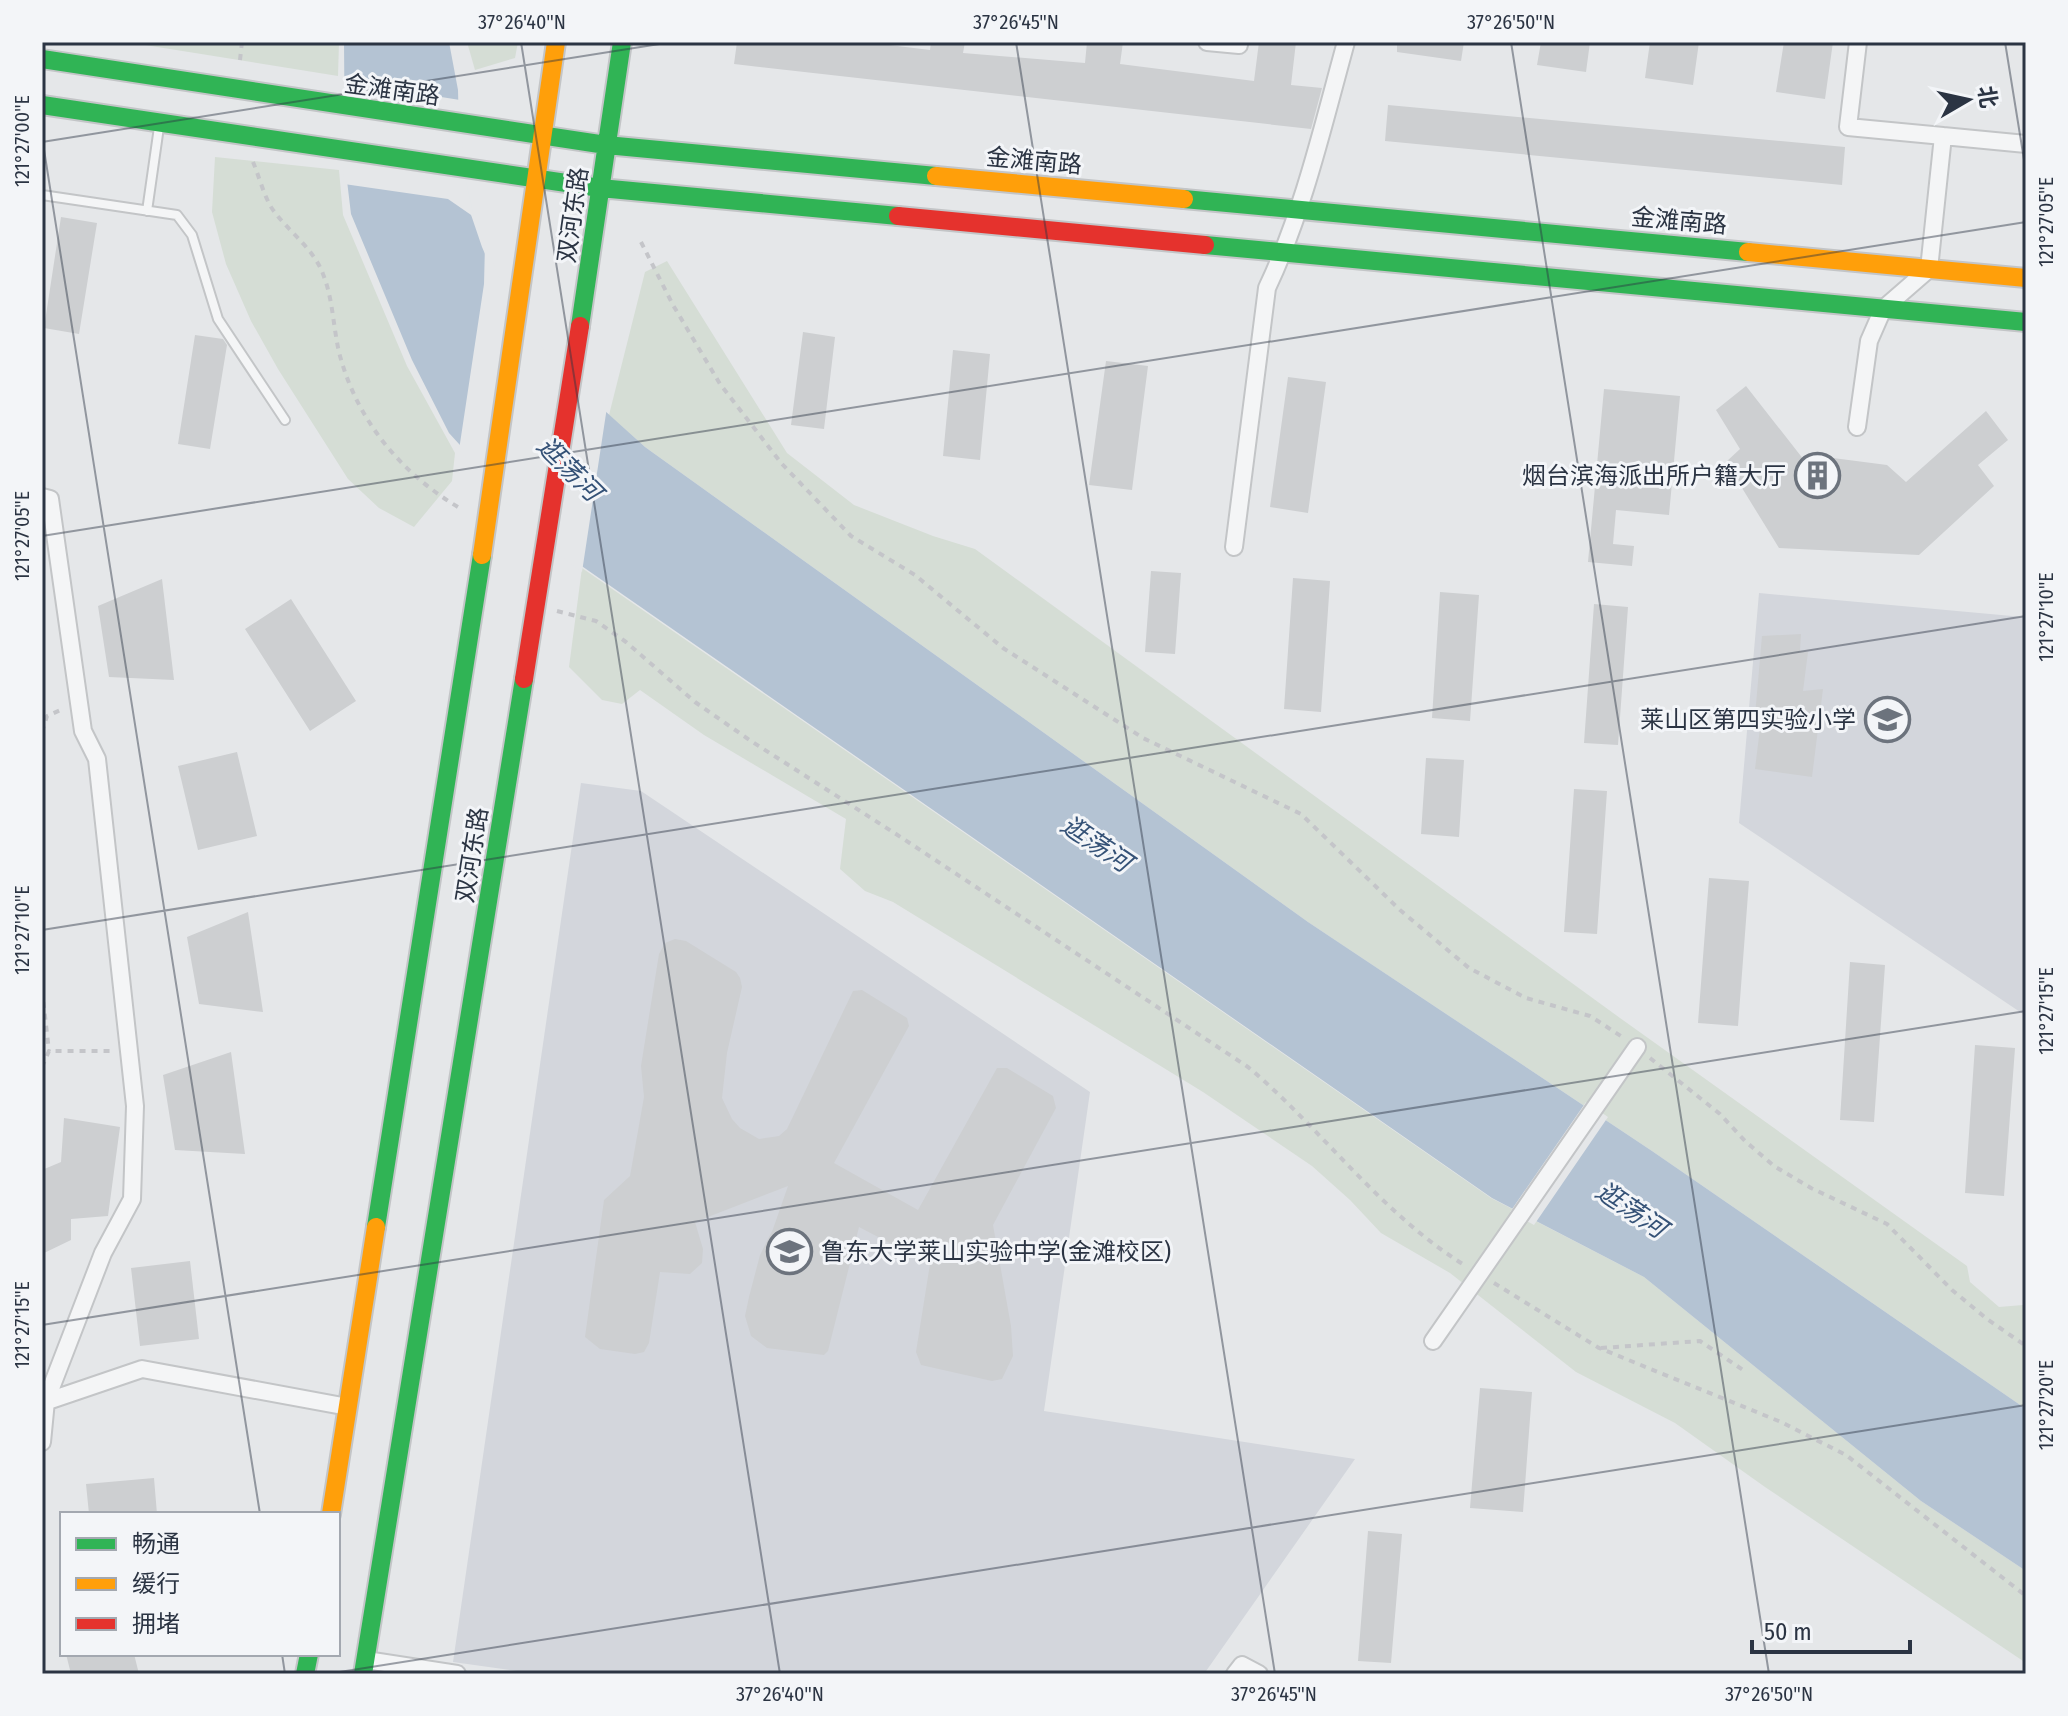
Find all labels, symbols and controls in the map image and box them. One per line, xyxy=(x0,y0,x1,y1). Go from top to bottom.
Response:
text: 37°26'40"N xyxy=(478,10,566,34)
text: 37°26'45"N xyxy=(973,10,1059,34)
text: 37°26'50"N xyxy=(1467,10,1555,34)
north arrow xyxy=(1928,60,2008,140)
street label: 金滩南路 xyxy=(343,69,441,111)
text: 北 xyxy=(1972,84,2002,110)
text: 121°27'00"E xyxy=(10,95,34,187)
street label: 金滩南路 xyxy=(985,143,1083,179)
street label: 双河东路 xyxy=(552,166,594,264)
text: 121°27'05"E xyxy=(2034,177,2058,267)
street label: 金滩南路 xyxy=(1630,203,1728,239)
water label: 逛荡河 xyxy=(530,430,611,511)
building icon: 烟台滨海派出所户籍大厅 xyxy=(1793,452,1841,500)
place label: 烟台滨海派出所户籍大厅 xyxy=(1522,462,1786,490)
text: 121°27'05"E xyxy=(10,491,34,581)
text: 121°27'10"E xyxy=(2034,572,2058,662)
school or university icon: 莱山区第四实验小学 xyxy=(1863,696,1911,744)
place label: 莱山区第四实验小学 xyxy=(1640,706,1856,734)
street label: 双河东路 xyxy=(451,805,493,905)
water label: 逛荡河 xyxy=(1055,809,1141,881)
text: 121°27'10"E xyxy=(10,885,34,975)
text: 121°27'15"E xyxy=(2034,967,2058,1055)
water label: 逛荡河 xyxy=(1590,1175,1676,1247)
school or university icon: 鲁东大学莱山实验中学(金滩校区) xyxy=(766,1228,814,1276)
place label: 鲁东大学莱山实验中学(金滩校区) xyxy=(821,1238,1171,1266)
text: 121°27'15"E xyxy=(10,1281,34,1369)
text: 121°27'20"E xyxy=(2034,1360,2058,1450)
legend xyxy=(60,1512,340,1656)
text: 畅通 xyxy=(132,1530,180,1558)
text: 缓行 xyxy=(132,1570,180,1598)
scale bar xyxy=(1752,1604,1910,1654)
text: 拥堵 xyxy=(132,1610,180,1638)
text: 50 m xyxy=(1764,1618,1812,1646)
text: 37°26'40"N xyxy=(736,1682,824,1706)
text: 37°26'45"N xyxy=(1231,1682,1317,1706)
text: 37°26'50"N xyxy=(1725,1682,1813,1706)

